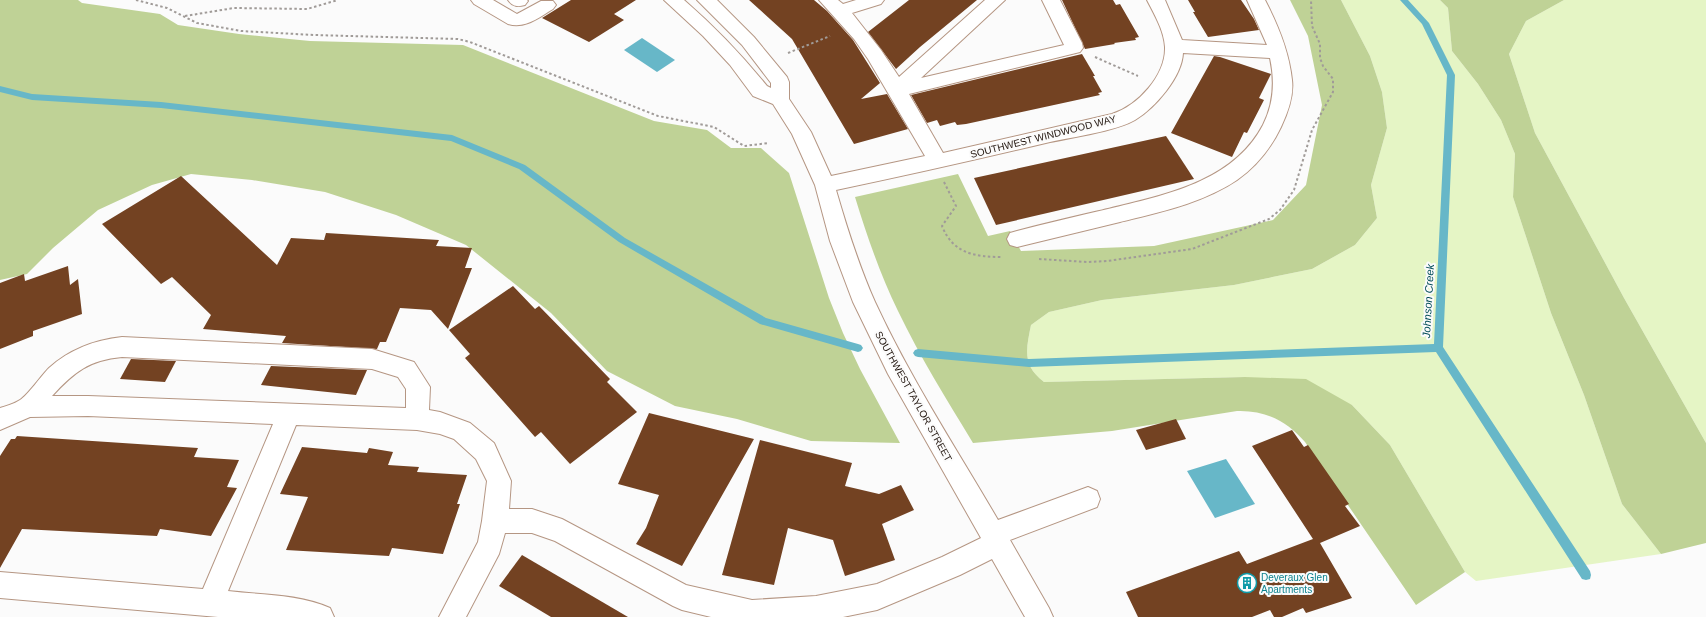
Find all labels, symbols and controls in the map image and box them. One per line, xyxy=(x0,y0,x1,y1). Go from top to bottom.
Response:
street label: SOUTHWEST WINDWOOD WAY xyxy=(969,113,1117,160)
water label: Johnson Creek xyxy=(1420,263,1436,339)
street label: SOUTHWEST TAYLOR STREET xyxy=(873,329,954,463)
building icon: Deveraux Glen Apartments xyxy=(1236,572,1258,594)
place label: Deveraux Glen Apartments xyxy=(1261,572,1328,595)

